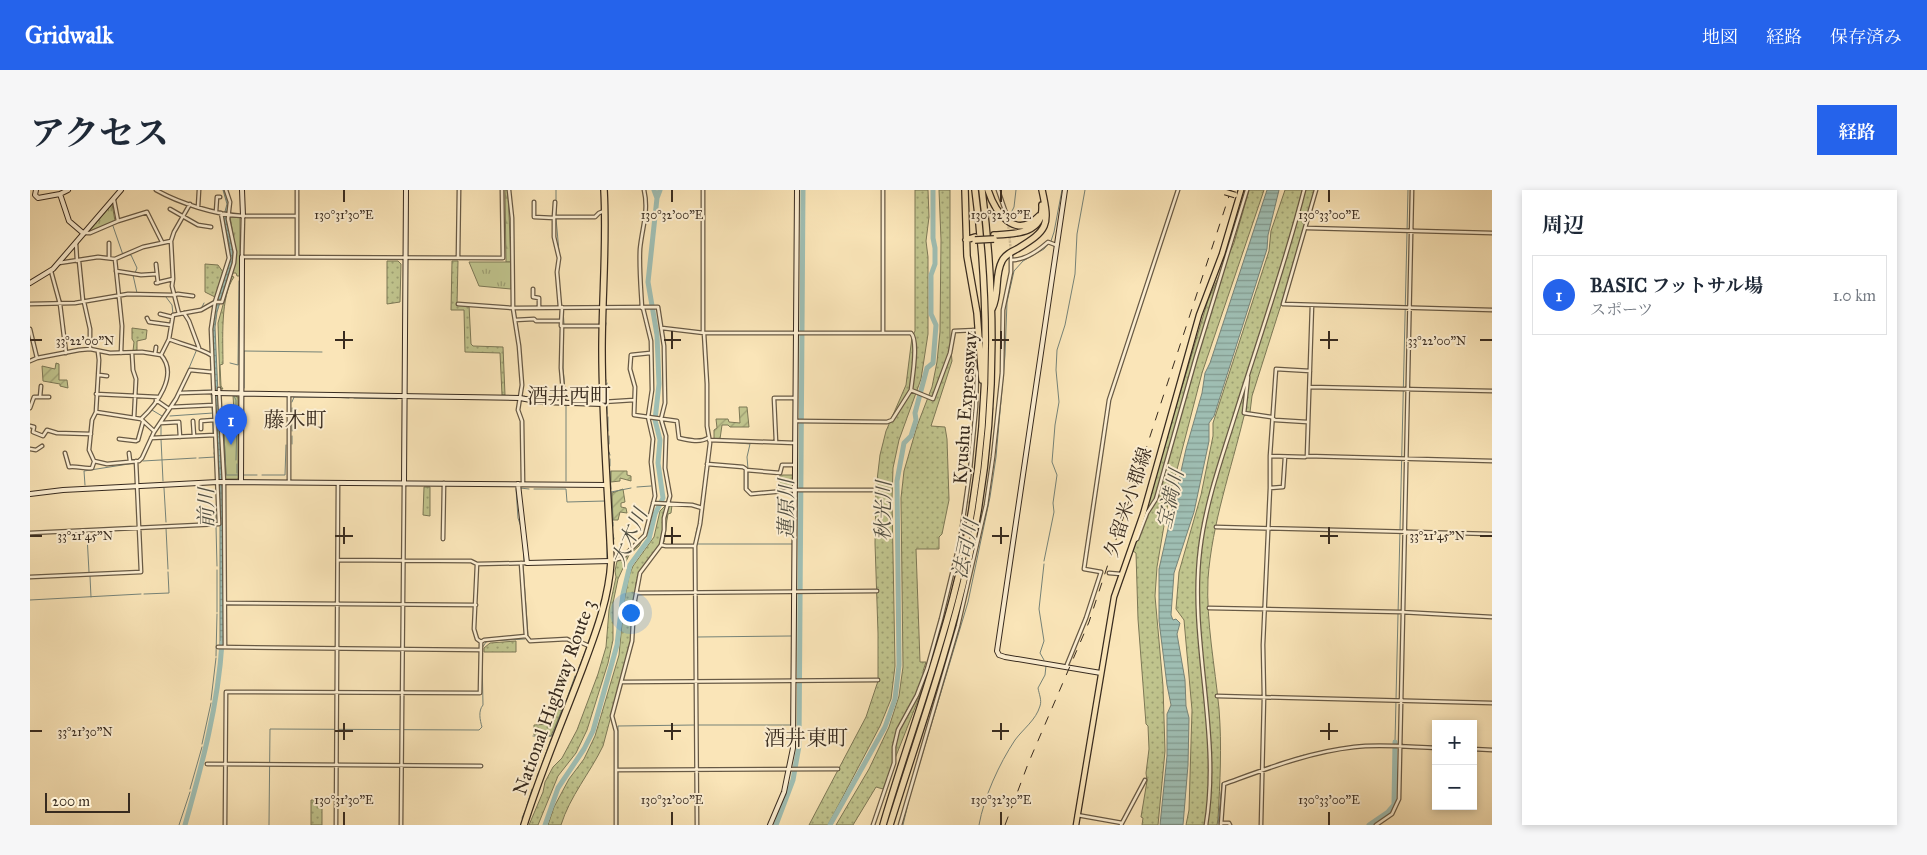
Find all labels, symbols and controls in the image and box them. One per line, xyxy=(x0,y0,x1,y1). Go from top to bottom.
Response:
text: Gridwalk xyxy=(25,20,113,50)
text: 地図 xyxy=(1702,26,1738,48)
text: 経路 xyxy=(1766,26,1802,48)
text: 保存済み xyxy=(1830,26,1902,48)
button: 経路 xyxy=(1817,105,1897,155)
text: アクセス xyxy=(30,112,169,155)
text: 130°31'30"E xyxy=(314,208,374,222)
text: 130°32'00"E xyxy=(641,208,704,222)
text: 130°32'30"E xyxy=(971,208,1032,222)
text: 130°33'00"E xyxy=(1298,208,1360,222)
text: 周辺 xyxy=(1542,212,1584,238)
text: BASIC フットサル場 xyxy=(1590,274,1763,297)
text: 1 xyxy=(1556,286,1562,305)
text: 1.0 km xyxy=(1833,286,1876,305)
text: スポーツ xyxy=(1590,300,1653,319)
street label: Kyushu Expressway xyxy=(948,330,982,485)
text: 33°22'00"N xyxy=(56,334,114,348)
text: 33°22'00"N xyxy=(1408,334,1466,348)
district label: 酒井西町 xyxy=(527,383,611,409)
pin: 1 xyxy=(215,404,247,445)
district label: 藤木町 xyxy=(264,407,327,433)
street label: 久留米小郡線 xyxy=(1099,444,1157,560)
water label: 宝満川 xyxy=(1152,465,1189,531)
water label: 蓮原川 xyxy=(774,477,798,539)
water label: 秋光川 xyxy=(870,479,896,541)
water label: 前川 xyxy=(194,486,218,528)
water label: 大木川 xyxy=(606,503,653,569)
water label: 法司川 xyxy=(947,515,983,581)
text: 33°21'45"N xyxy=(57,529,113,543)
text: 33°21'45"N xyxy=(1409,529,1465,543)
street label: National Highway Route 3 xyxy=(508,596,601,798)
your location xyxy=(618,600,644,626)
map controls xyxy=(1432,720,1477,810)
button: + xyxy=(1432,720,1477,765)
text: 33°21'30"N xyxy=(57,725,113,739)
district label: 酒井東町 xyxy=(764,725,848,751)
button: − xyxy=(1432,765,1477,810)
scale bar xyxy=(45,790,130,813)
text: 200 m xyxy=(52,793,90,810)
text: 130°31'30"E xyxy=(314,793,374,807)
text: 130°32'00"E xyxy=(641,793,704,807)
text: 130°32'30"E xyxy=(971,793,1032,807)
text: 130°33'00"E xyxy=(1298,793,1360,807)

